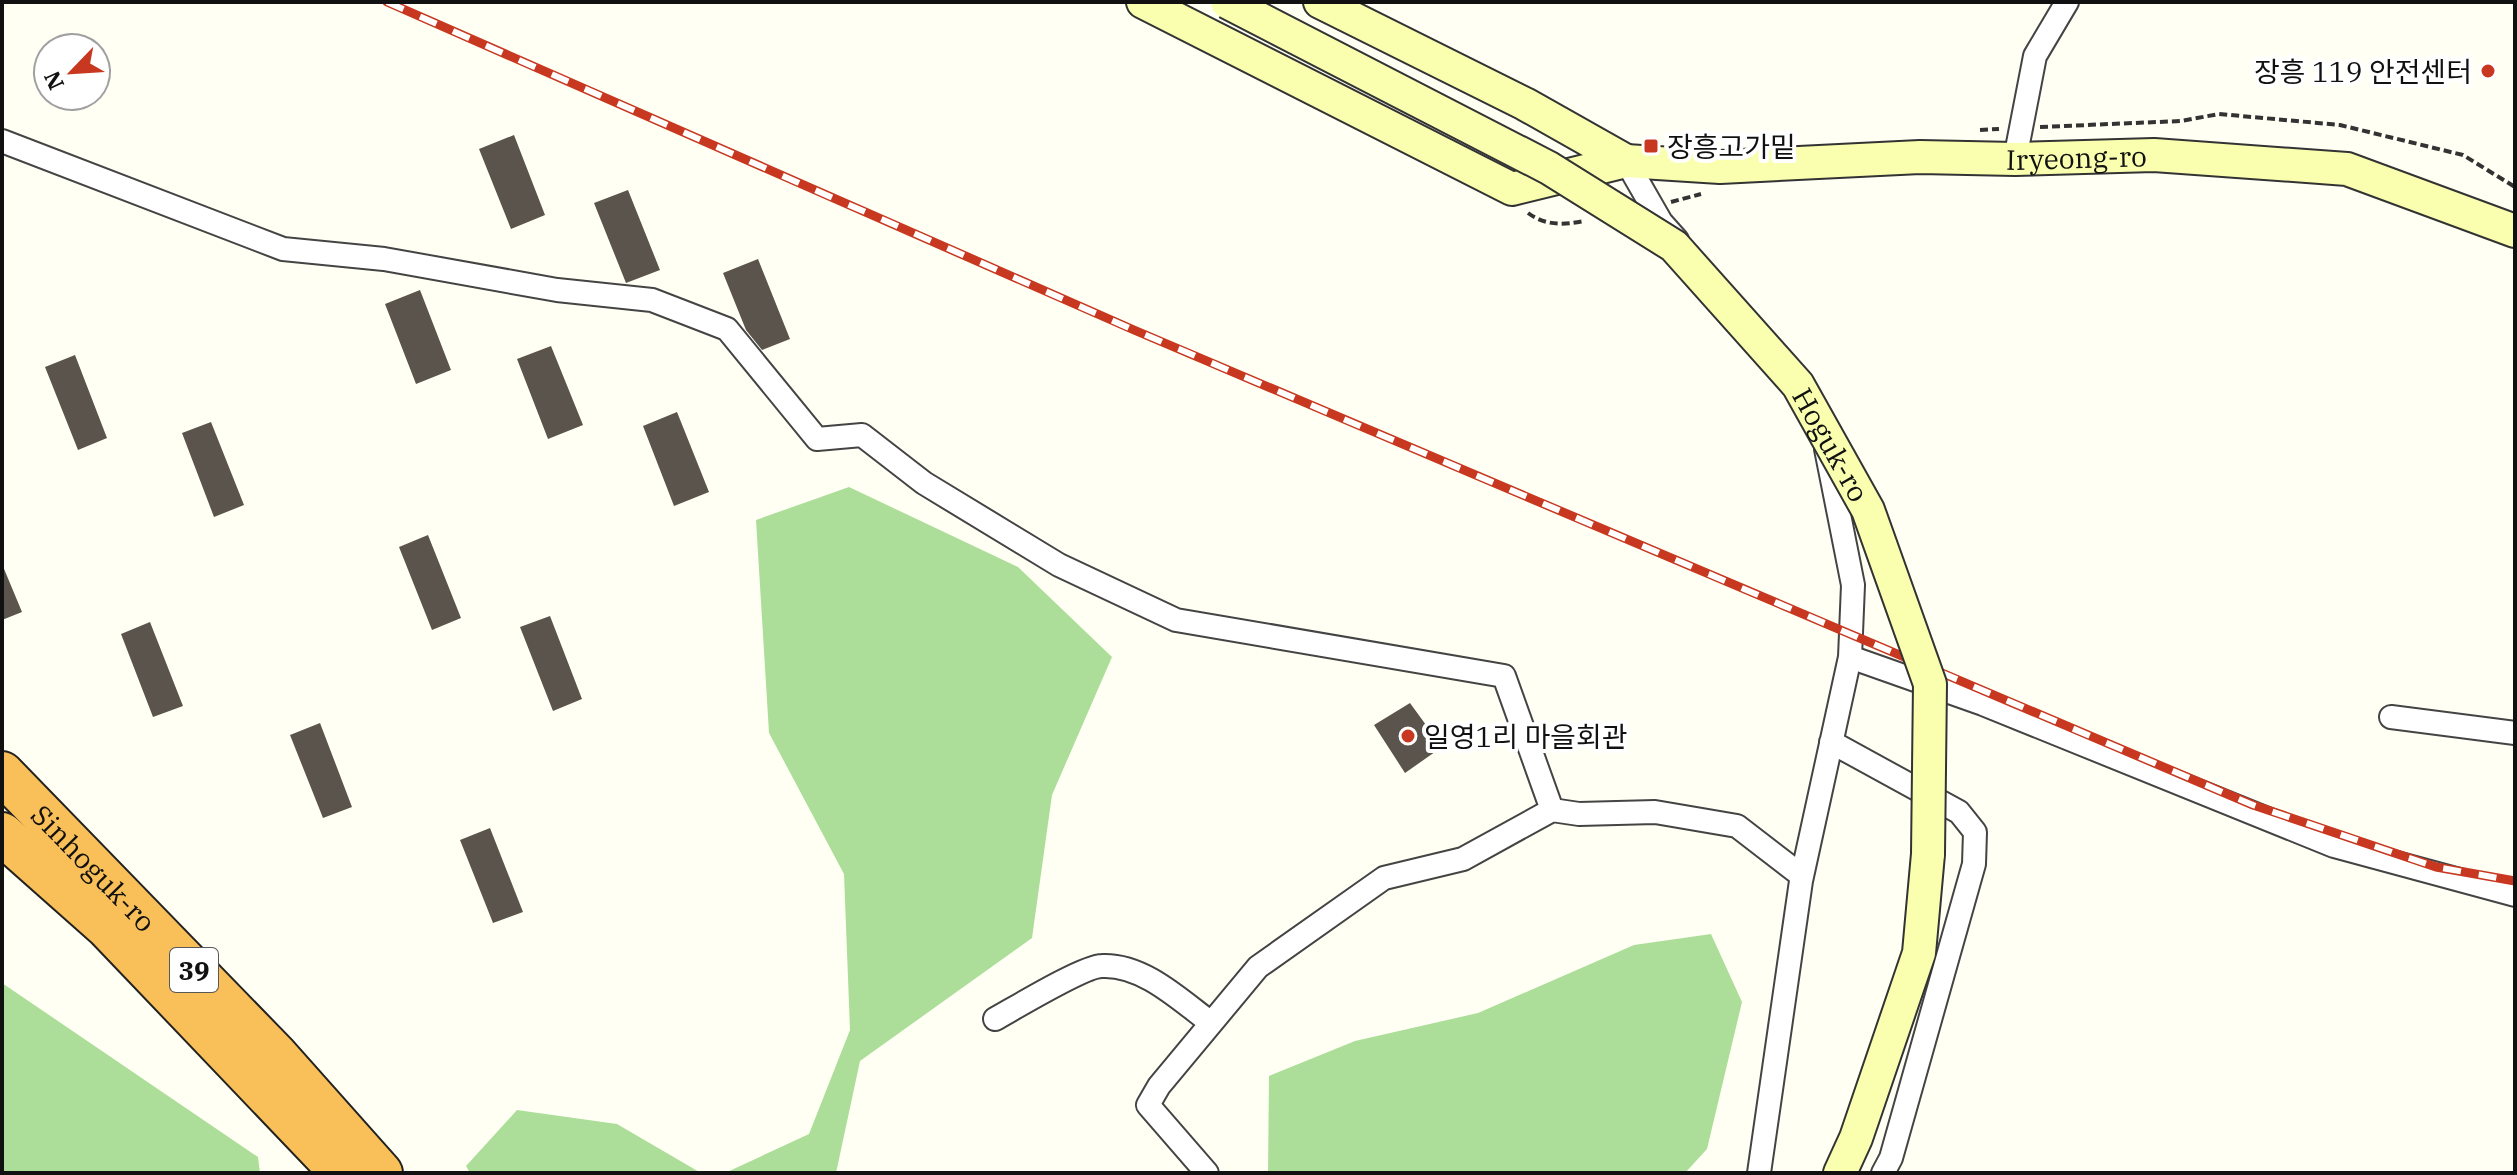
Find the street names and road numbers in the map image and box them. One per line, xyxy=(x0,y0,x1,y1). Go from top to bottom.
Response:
street label: Iryeong-ro xyxy=(2006,137,2147,178)
street label: Hoguk-ro xyxy=(1785,381,1878,508)
street label: Sinhoguk-ro xyxy=(24,796,164,939)
road number: 39 xyxy=(170,948,218,992)

